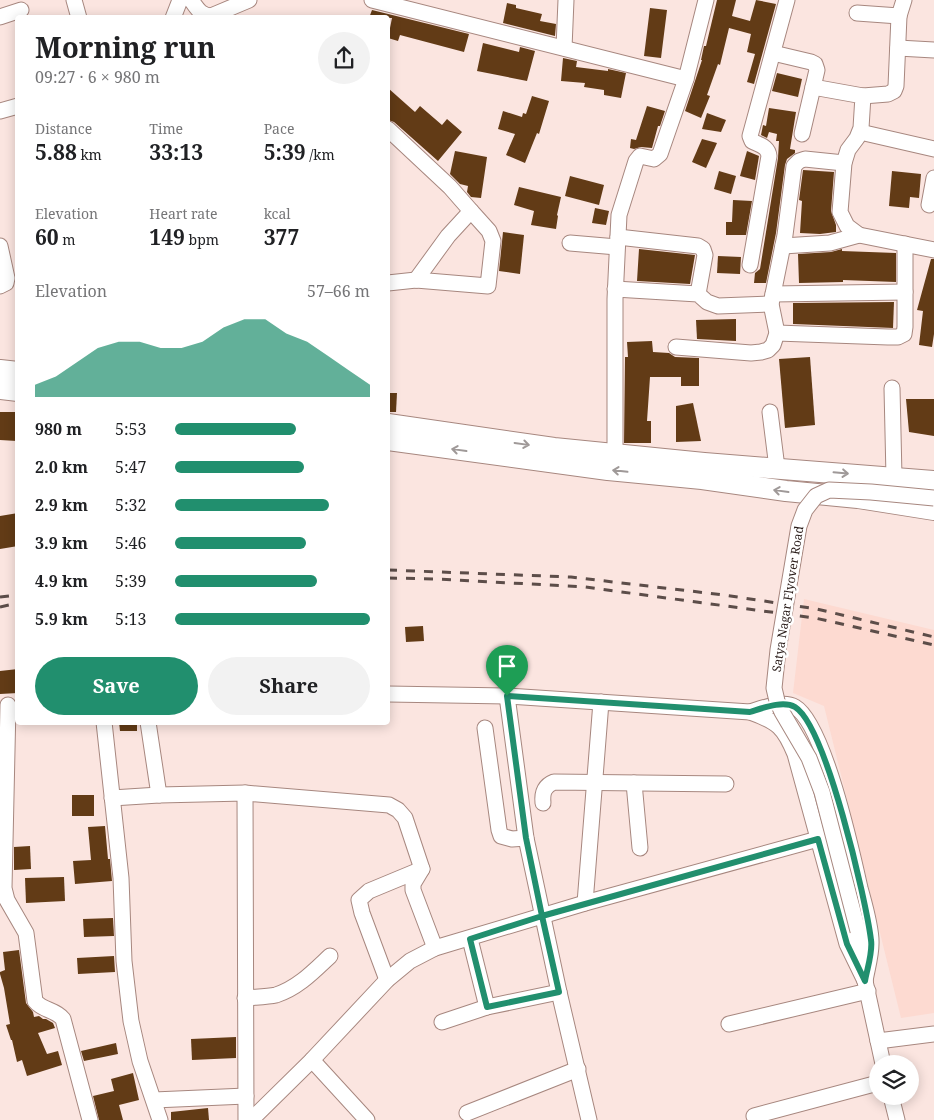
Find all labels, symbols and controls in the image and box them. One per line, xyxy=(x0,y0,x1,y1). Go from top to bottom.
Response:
text: Morning run xyxy=(35,28,216,66)
button: share xyxy=(318,32,370,84)
text: 09:27 · 6 × 980 m xyxy=(35,66,160,88)
text: Distance xyxy=(35,119,92,138)
text: Time xyxy=(149,119,183,138)
text: Pace xyxy=(264,119,294,138)
text: 5.88 xyxy=(35,138,77,166)
text: 33:13 xyxy=(149,138,203,166)
text: 5:39 xyxy=(264,138,306,166)
text: km xyxy=(77,145,102,164)
text: /km xyxy=(306,145,335,164)
text: Elevation xyxy=(35,204,98,223)
text: Heart rate xyxy=(149,204,218,223)
text: kcal xyxy=(264,204,291,223)
text: 60 xyxy=(35,223,59,251)
text: 149 xyxy=(149,223,185,251)
text: 377 xyxy=(264,223,299,251)
text: m xyxy=(59,230,76,249)
text: bpm xyxy=(185,230,219,249)
text: Elevation xyxy=(35,280,107,302)
text: 57–66 m xyxy=(307,280,370,302)
text: 980 m xyxy=(35,418,82,440)
text: 5:53 xyxy=(115,418,146,440)
one-way arrow xyxy=(514,439,530,449)
one-way arrow xyxy=(451,444,467,454)
text: 2.0 km xyxy=(35,456,88,478)
text: 5:47 xyxy=(115,456,146,478)
one-way arrow xyxy=(613,466,629,476)
one-way arrow xyxy=(833,468,849,478)
one-way arrow xyxy=(774,485,790,495)
text: 2.9 km xyxy=(35,494,88,516)
text: 5:32 xyxy=(115,494,146,516)
street label: Satya Nagar Flyover Road xyxy=(768,524,808,673)
text: 3.9 km xyxy=(35,532,88,554)
text: 5:46 xyxy=(115,532,146,554)
text: 4.9 km xyxy=(35,570,88,592)
text: 5:39 xyxy=(115,570,146,592)
text: 5.9 km xyxy=(35,608,88,630)
text: 5:13 xyxy=(115,608,146,630)
pin xyxy=(486,645,528,696)
icon: arrive xyxy=(493,652,521,680)
button: Save xyxy=(35,657,198,715)
button: Share xyxy=(208,657,370,715)
map controls xyxy=(869,1055,919,1105)
button: layers xyxy=(869,1055,919,1105)

